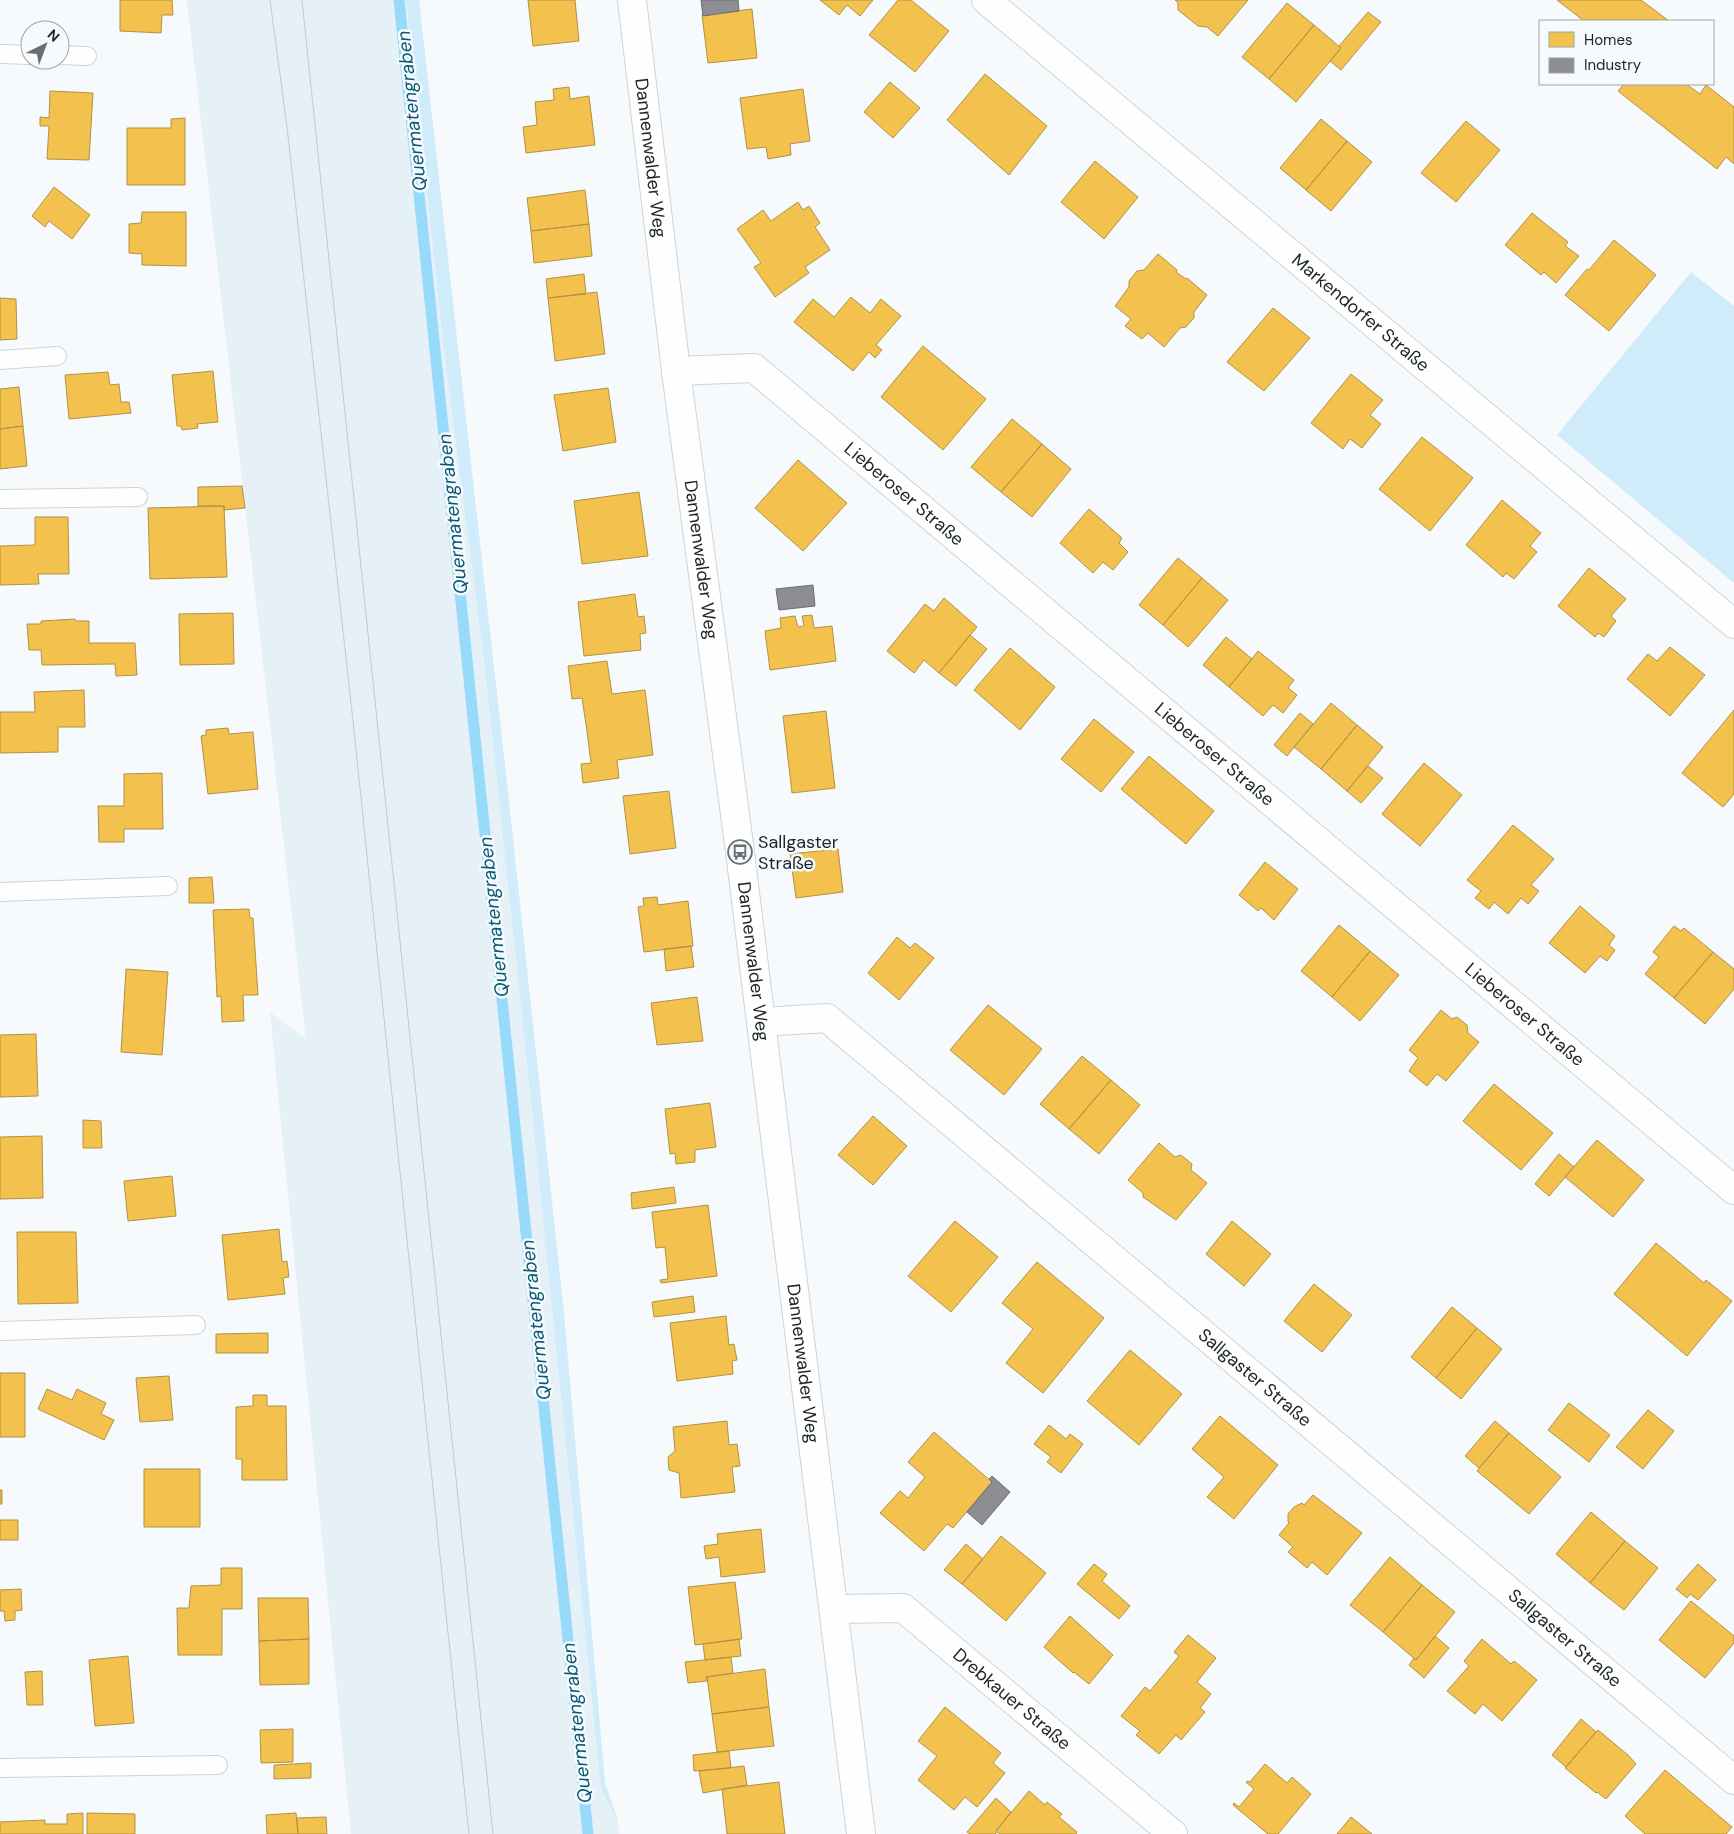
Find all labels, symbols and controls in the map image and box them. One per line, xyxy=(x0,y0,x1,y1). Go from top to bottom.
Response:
north arrow xyxy=(20,20,70,70)
legend xyxy=(1539,20,1714,85)
text: N xyxy=(44,25,64,45)
water label: Quermatengraben xyxy=(391,29,432,192)
text: Homes xyxy=(1584,30,1633,50)
text: Industry xyxy=(1584,55,1642,75)
street label: Dannenwalder Weg xyxy=(629,77,672,239)
street label: Markendorfer Straße xyxy=(1287,248,1435,377)
water label: Quermatengraben xyxy=(432,432,473,595)
street label: Lieberoser Straße xyxy=(839,437,969,551)
street label: Dannenwalder Weg xyxy=(679,479,724,641)
street label: Lieberoser Straße xyxy=(1150,697,1279,811)
place label: Sallgaster Straße xyxy=(758,830,839,875)
water label: Quermatengraben xyxy=(473,835,514,998)
bus stop icon: Sallgaster Straße xyxy=(727,839,753,865)
street label: Dannenwalder Weg xyxy=(732,880,775,1042)
street label: Lieberoser Straße xyxy=(1460,957,1590,1072)
water label: Quermatengraben xyxy=(515,1238,556,1401)
street label: Dannenwalder Weg xyxy=(781,1282,825,1444)
street label: Sallgaster Straße xyxy=(1193,1323,1317,1432)
street label: Sallgaster Straße xyxy=(1503,1583,1627,1693)
water label: Quermatengraben xyxy=(556,1641,597,1804)
street label: Drebkauer Straße xyxy=(948,1643,1076,1755)

